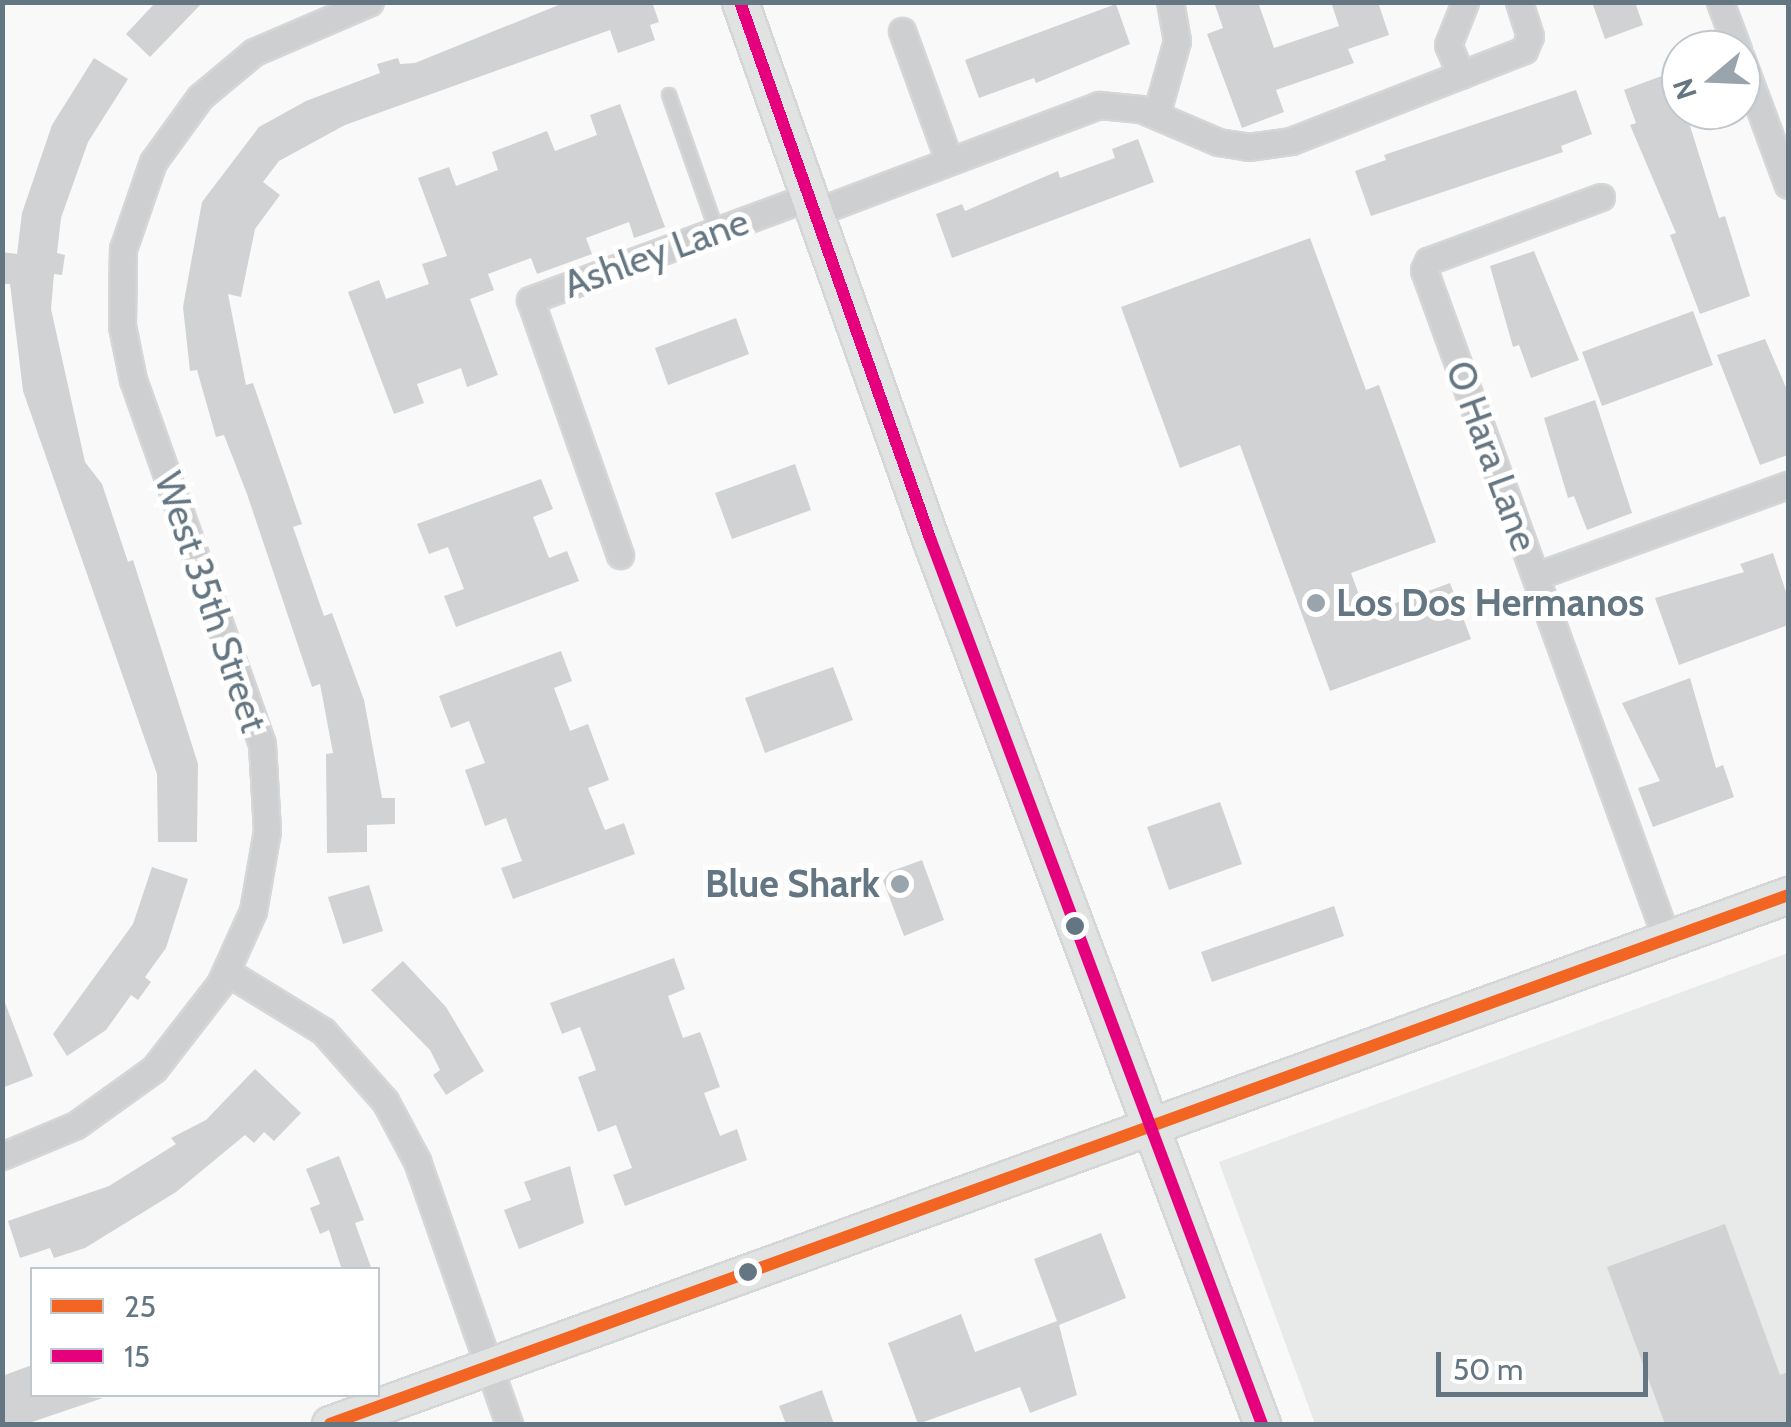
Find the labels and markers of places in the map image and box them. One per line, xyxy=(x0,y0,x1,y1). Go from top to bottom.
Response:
place label: Los Dos Hermanos xyxy=(1336,580,1644,626)
marker: Los Dos Hermanos xyxy=(1305,592,1327,614)
place label: Blue Shark xyxy=(705,861,880,907)
marker: Blue Shark xyxy=(889,873,911,895)
unlabelled marker xyxy=(1065,916,1085,936)
unlabelled marker xyxy=(738,1262,758,1282)

